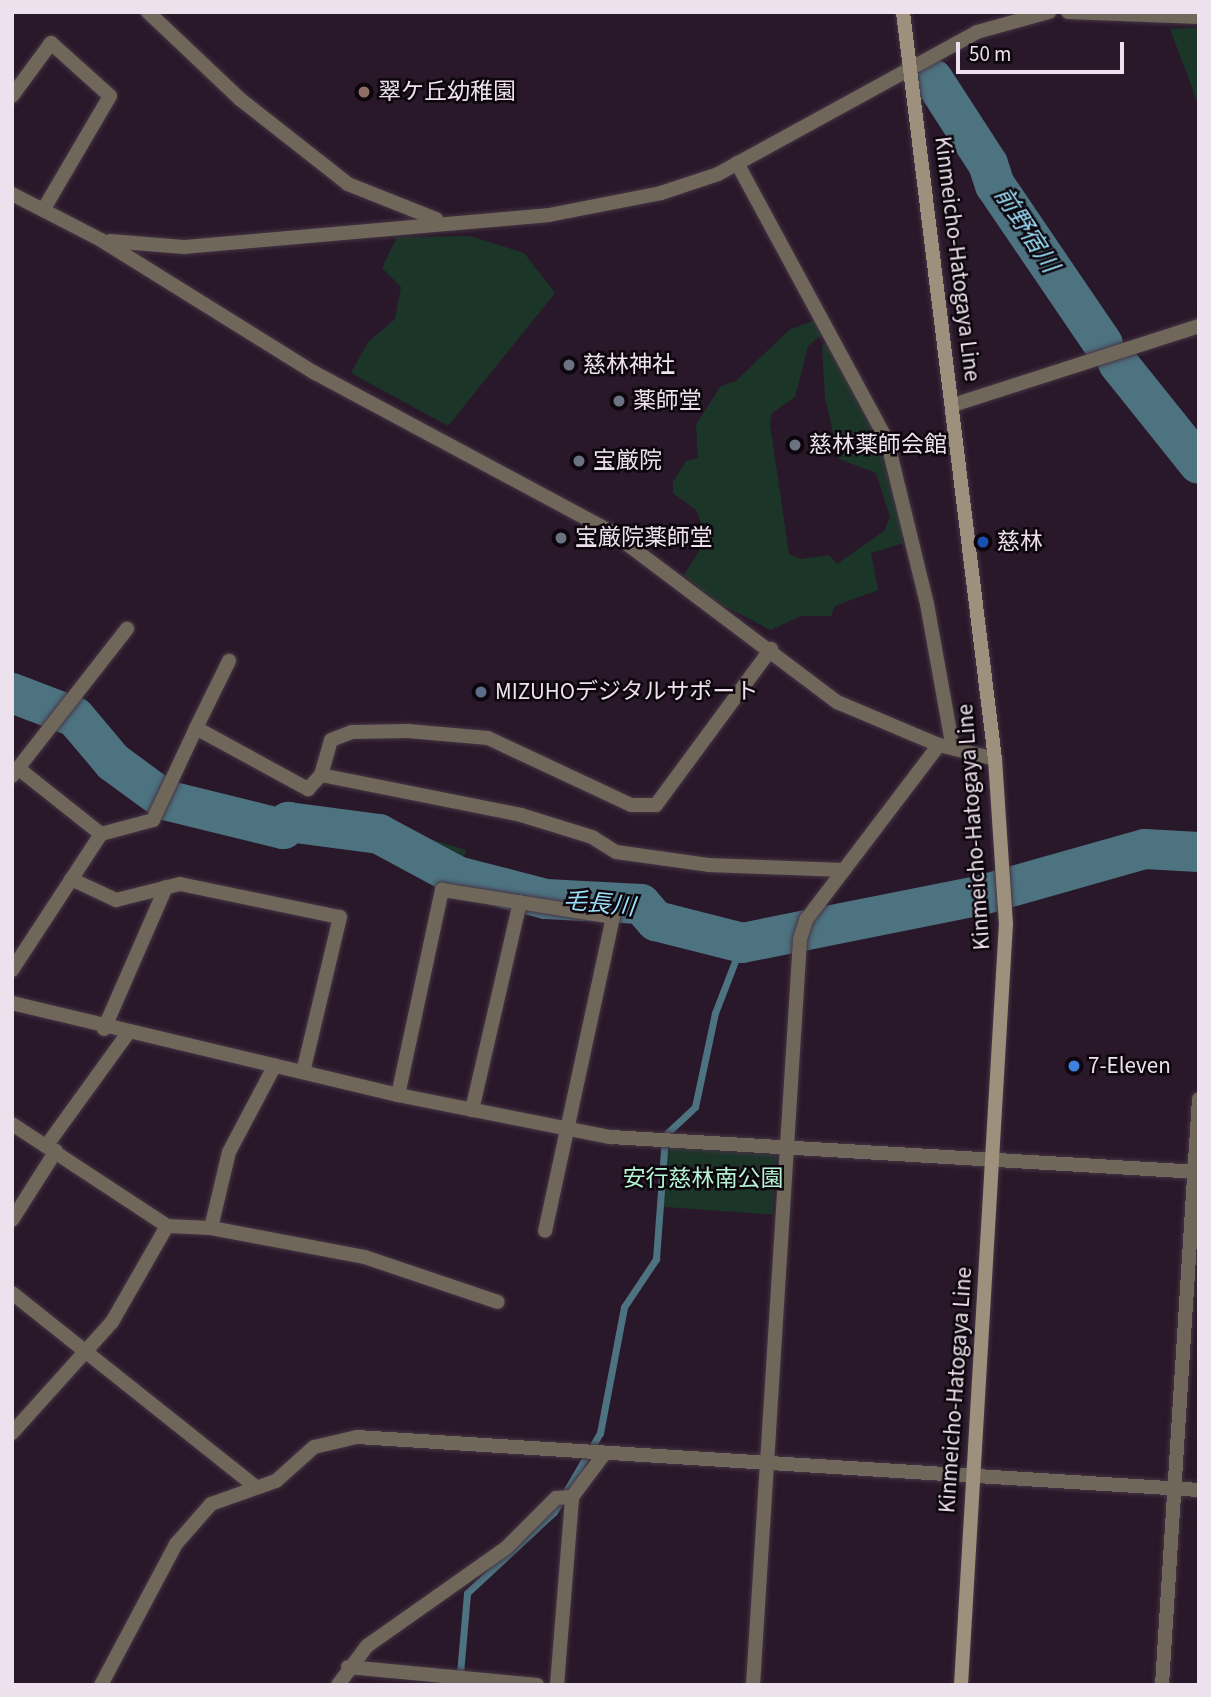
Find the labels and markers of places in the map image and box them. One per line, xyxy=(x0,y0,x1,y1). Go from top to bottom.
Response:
place label: 翠ケ丘幼稚園 xyxy=(378,78,516,106)
marker: 翠ケ丘幼稚園 xyxy=(356,84,372,100)
place label: 慈林神社 xyxy=(583,351,675,379)
marker: 慈林神社 xyxy=(561,357,577,373)
place label: 薬師堂 xyxy=(633,387,702,415)
marker: 薬師堂 xyxy=(611,393,627,409)
place label: 慈林薬師会館 xyxy=(809,431,947,459)
marker: 慈林薬師会館 xyxy=(787,437,803,453)
place label: 宝厳院 xyxy=(593,447,662,475)
marker: 宝厳院 xyxy=(571,453,587,469)
place label: 宝厳院薬師堂 xyxy=(575,524,713,552)
place label: 慈林 xyxy=(997,528,1043,556)
marker: 宝厳院薬師堂 xyxy=(553,530,569,546)
marker: 慈林 xyxy=(975,534,991,550)
place label: MIZUHOデジタルサポート xyxy=(495,678,759,706)
marker: MIZUHOデジタルサポート xyxy=(473,684,489,700)
place label: 7-Eleven xyxy=(1088,1052,1171,1080)
marker: 7-Eleven xyxy=(1066,1058,1082,1074)

